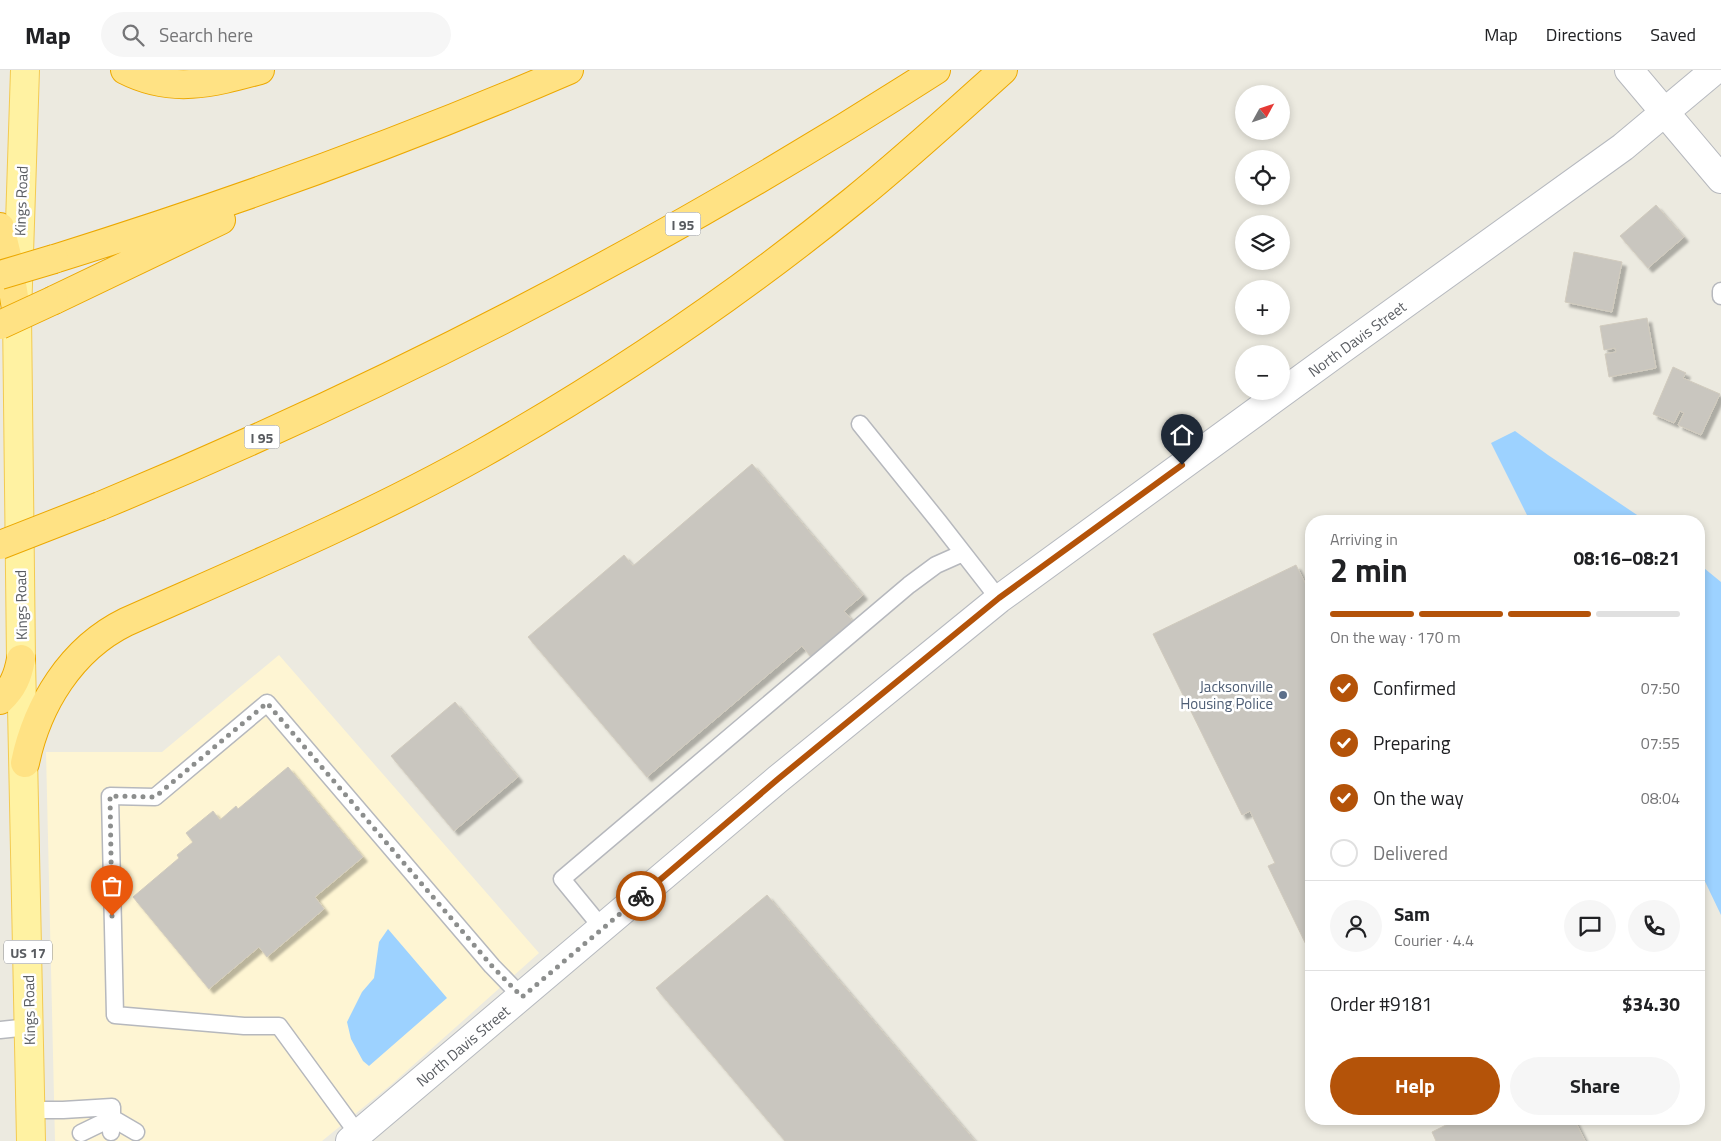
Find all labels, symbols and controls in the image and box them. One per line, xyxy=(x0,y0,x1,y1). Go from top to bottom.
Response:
search box xyxy=(101,12,451,57)
text: Map xyxy=(25,17,71,53)
text: Search here xyxy=(159,20,253,49)
icon: search xyxy=(119,21,147,49)
text: Map xyxy=(1484,21,1518,48)
text: Directions xyxy=(1546,21,1622,48)
text: Saved xyxy=(1650,21,1696,48)
north arrow xyxy=(1235,85,1290,140)
map controls xyxy=(1235,85,1290,400)
button: locate xyxy=(1235,150,1290,205)
street label: Kings Road xyxy=(8,165,34,237)
road number: I 95 xyxy=(666,212,700,236)
button: layers xyxy=(1235,215,1290,270)
button: + xyxy=(1235,280,1290,335)
street label: North Davis Street xyxy=(1303,295,1411,383)
button: − xyxy=(1235,345,1290,400)
pin xyxy=(1161,414,1203,465)
icon: home xyxy=(1168,421,1196,449)
road number: I 95 xyxy=(244,426,280,448)
text: Arriving in xyxy=(1330,527,1398,551)
text: 08:16–08:21 xyxy=(1573,543,1680,572)
text: 2 min xyxy=(1330,546,1408,594)
street label: Kings Road xyxy=(9,570,33,640)
text: On the way · 170 m xyxy=(1330,625,1461,649)
text: Confirmed xyxy=(1373,673,1456,702)
icon: check xyxy=(1330,674,1358,702)
place label: Jacksonville Housing Police xyxy=(1180,675,1273,715)
text: 07:50 xyxy=(1641,676,1680,700)
marker: Jacksonville Housing Police xyxy=(1277,689,1289,701)
text: Preparing xyxy=(1373,728,1450,757)
icon: check xyxy=(1330,729,1358,757)
text: 07:55 xyxy=(1641,731,1680,755)
text: On the way xyxy=(1373,783,1464,812)
icon: check xyxy=(1330,784,1358,812)
text: 08:04 xyxy=(1641,786,1680,810)
text: Delivered xyxy=(1373,838,1448,867)
pin xyxy=(91,865,133,916)
courier xyxy=(616,871,666,921)
icon: bag xyxy=(98,872,126,900)
icon: bike xyxy=(627,882,655,910)
text: Sam xyxy=(1394,899,1430,928)
button: person xyxy=(1330,900,1382,952)
button: chat xyxy=(1564,900,1616,952)
button: phone xyxy=(1628,900,1680,952)
text: Courier · 4.4 xyxy=(1394,928,1474,952)
road number: US 17 xyxy=(4,940,52,964)
street label: Kings Road xyxy=(17,975,41,1045)
text: Order #9181 xyxy=(1330,989,1432,1018)
text: $34.30 xyxy=(1622,989,1680,1018)
street label: North Davis Street xyxy=(411,999,516,1092)
button: Help xyxy=(1330,1057,1500,1115)
button: Share xyxy=(1510,1057,1680,1115)

